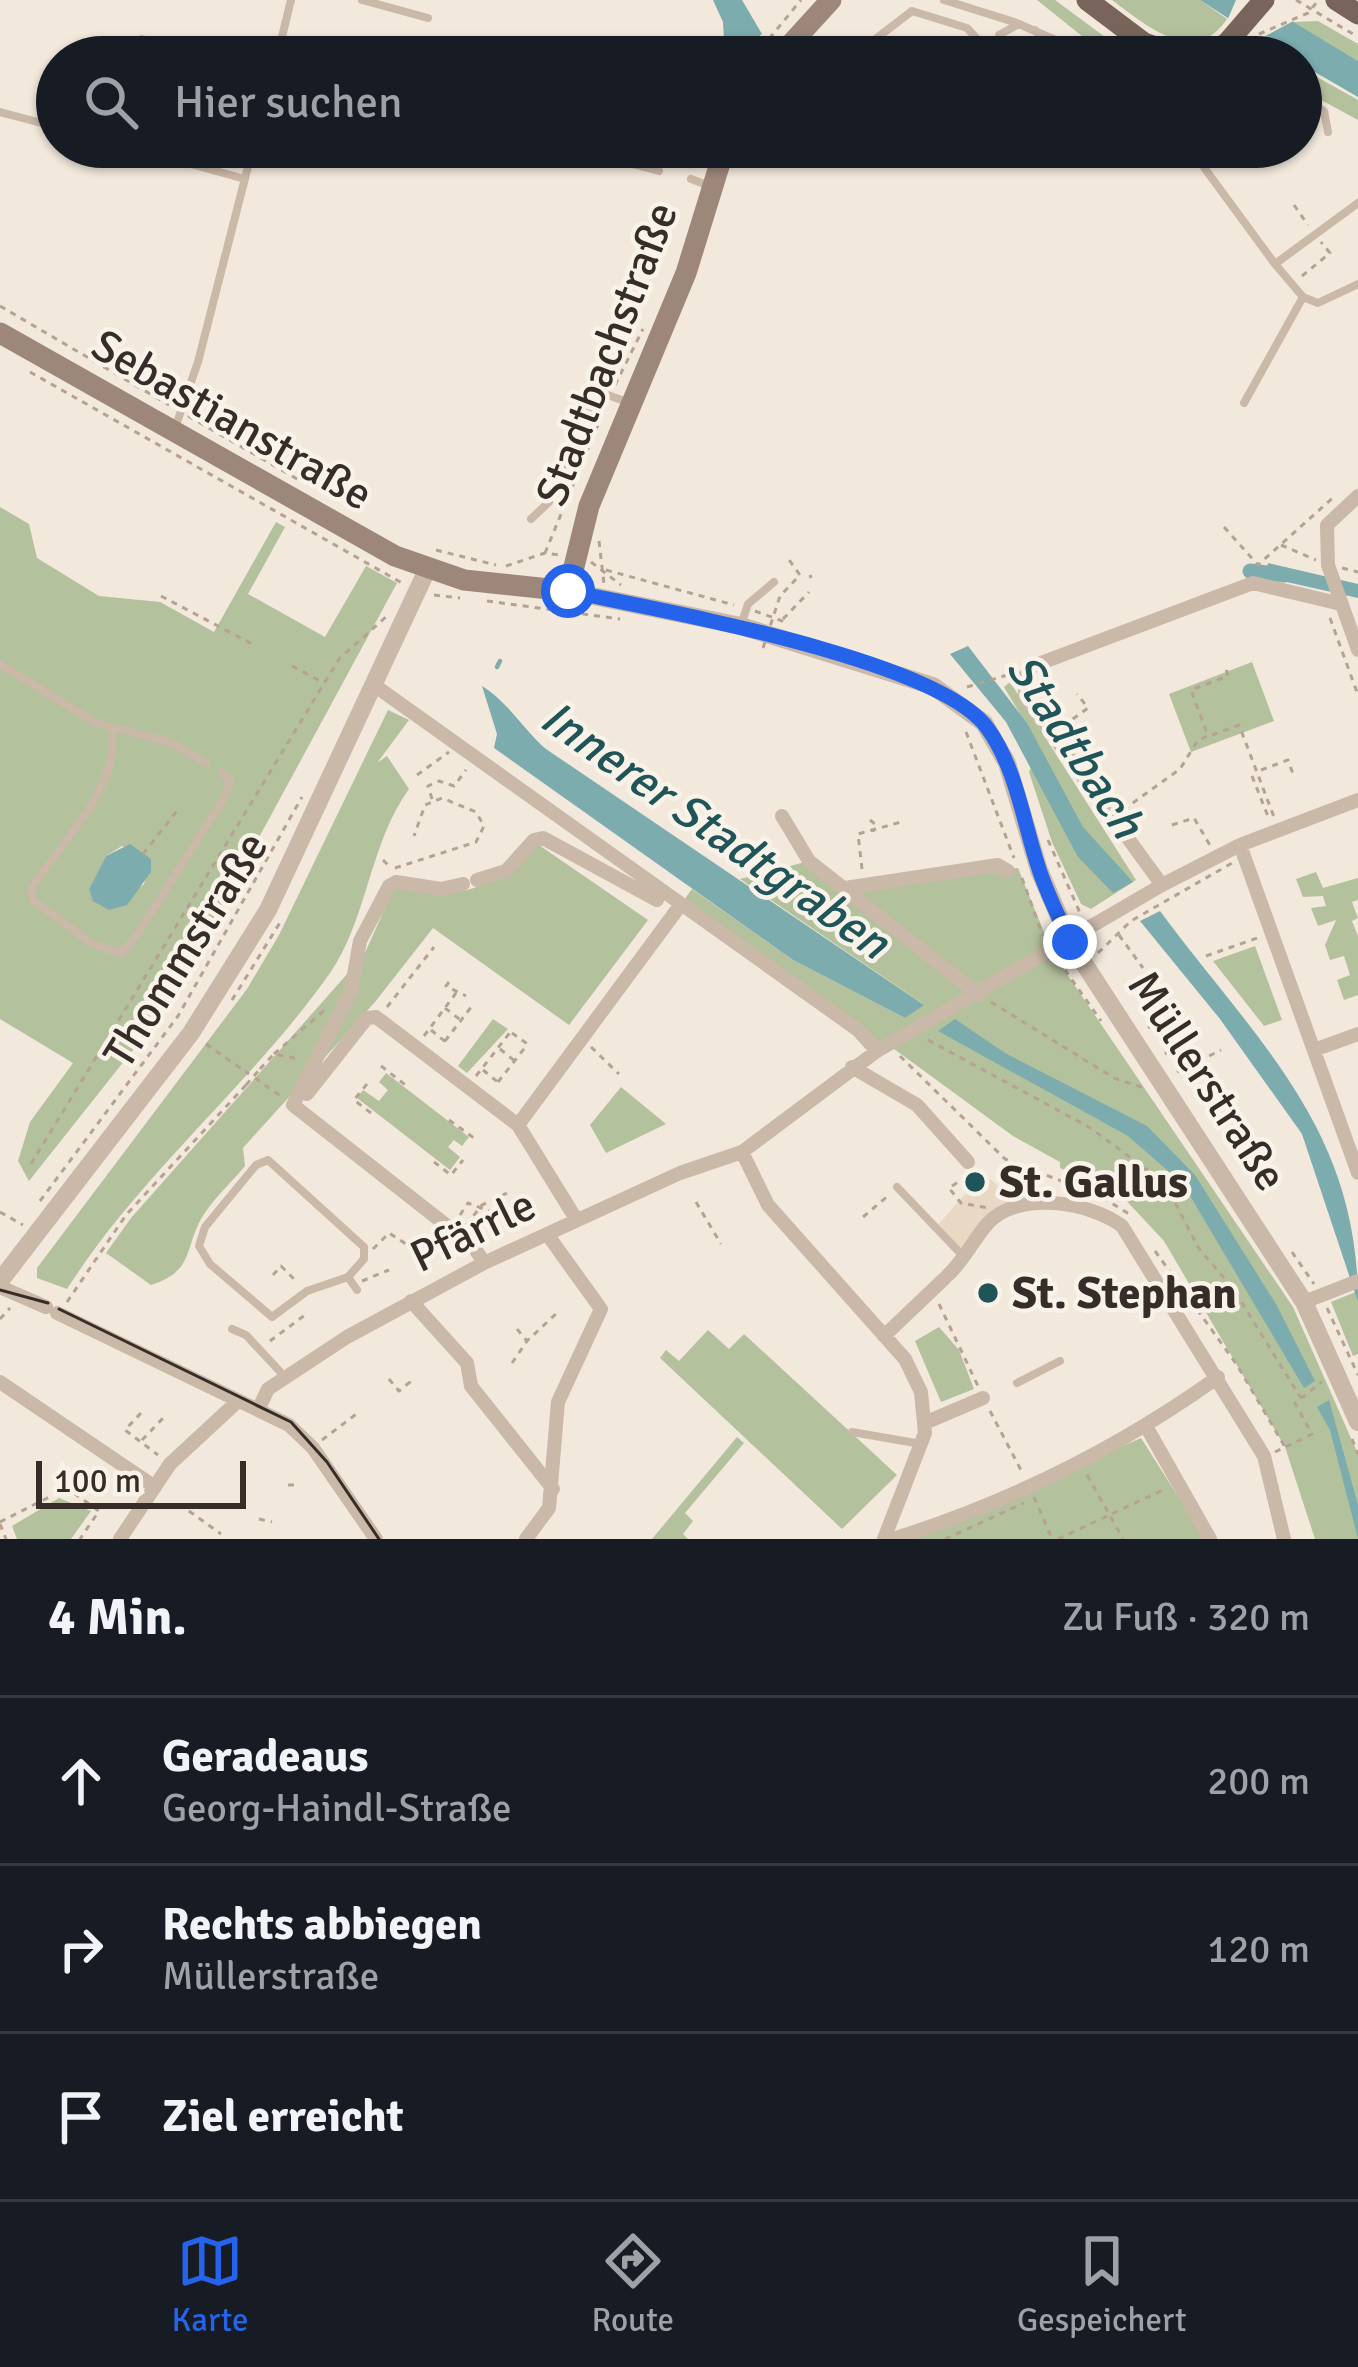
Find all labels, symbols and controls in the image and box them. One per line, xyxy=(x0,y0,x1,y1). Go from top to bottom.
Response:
search box xyxy=(36,36,1322,168)
icon: search xyxy=(78,69,144,135)
text: Hier suchen xyxy=(174,75,403,130)
street label: Stadtbachstraße xyxy=(524,195,690,513)
street label: Sebastianstraße xyxy=(82,318,382,522)
route start xyxy=(541,564,595,618)
water label: Stadtbach xyxy=(994,643,1157,851)
water label: Innerer Stadtgraben xyxy=(529,688,902,973)
street label: Thommstraße xyxy=(92,822,280,1078)
route end xyxy=(1043,915,1097,969)
street label: Müllerstraße xyxy=(1116,961,1298,1201)
place label: St. Gallus xyxy=(999,1155,1188,1210)
marker: St. Gallus xyxy=(962,1169,988,1195)
street label: Pfärrle xyxy=(402,1177,544,1285)
place label: St. Stephan xyxy=(1012,1266,1237,1321)
marker: St. Stephan xyxy=(975,1280,1001,1306)
scale bar xyxy=(36,1455,246,1508)
text: 100 m xyxy=(54,1461,141,1502)
text: 4 Min. xyxy=(48,1586,187,1649)
text: Zu Fuß · 320 m xyxy=(1062,1593,1310,1641)
text: Geradeaus xyxy=(162,1729,368,1784)
icon: ahead xyxy=(48,1748,114,1814)
text: 200 m xyxy=(1207,1757,1310,1805)
text: Georg-Haindl-Straße xyxy=(162,1784,512,1832)
text: Rechts abbiegen xyxy=(162,1897,482,1952)
icon: right xyxy=(48,1916,114,1982)
text: 120 m xyxy=(1207,1925,1310,1973)
text: Müllerstraße xyxy=(162,1952,379,2000)
icon: arrive xyxy=(48,2084,114,2150)
text: Ziel erreicht xyxy=(162,2089,404,2144)
tab: Karte xyxy=(172,2228,249,2341)
tab: Route xyxy=(592,2228,674,2341)
tab: Gespeichert xyxy=(1017,2228,1186,2341)

